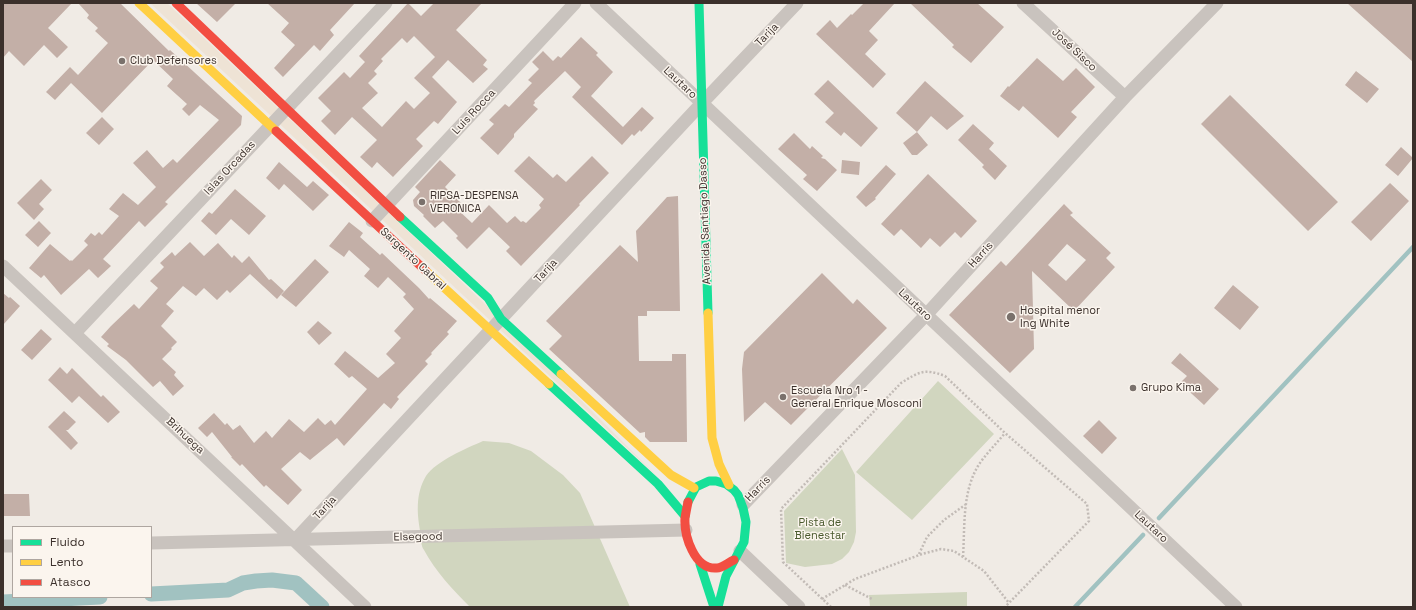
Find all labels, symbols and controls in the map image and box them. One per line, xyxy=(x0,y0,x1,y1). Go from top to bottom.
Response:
street label: Tarija xyxy=(753,20,781,50)
street label: José Sisco xyxy=(1049,26,1099,74)
place label: Club Defensores xyxy=(130,54,217,68)
marker: Club Defensores xyxy=(117,56,127,66)
street label: Lautaro xyxy=(660,64,700,102)
street label: Luis Rocca xyxy=(450,87,498,137)
street label: Islas Orcadas xyxy=(202,138,258,198)
street label: Avenida Santiago Dasso xyxy=(696,157,714,285)
place label: RIPSA-DESPENSA VERONICA xyxy=(430,189,519,215)
marker: RIPSA-DESPENSA VERONICA xyxy=(417,197,427,207)
street label: Sargento Cabral xyxy=(377,225,449,293)
street label: Harris xyxy=(966,239,996,271)
street label: Tarija xyxy=(532,256,560,286)
street label: Lautaro xyxy=(895,286,935,324)
place label: Hospital menor Ing White xyxy=(1020,304,1100,330)
marker: Hospital menor Ing White xyxy=(1005,311,1017,323)
place label: Grupo Kima xyxy=(1141,381,1201,395)
marker: Grupo Kima xyxy=(1128,383,1138,393)
place label: Escuela Nro 1 - General Enrique Mosconi xyxy=(791,384,922,410)
marker: Escuela Nro 1 - General Enrique Mosconi xyxy=(778,392,788,402)
street label: Brihuega xyxy=(163,415,207,457)
street label: Harris xyxy=(743,474,773,504)
street label: Tarija xyxy=(311,493,339,523)
street label: Lautaro xyxy=(1131,508,1171,546)
park label: Pista de Bienestar xyxy=(795,516,845,542)
legend xyxy=(12,526,152,598)
street label: Elsegood xyxy=(393,530,443,544)
text: Fluido xyxy=(50,534,85,550)
text: Lento xyxy=(50,554,84,570)
text: Atasco xyxy=(50,574,91,590)

